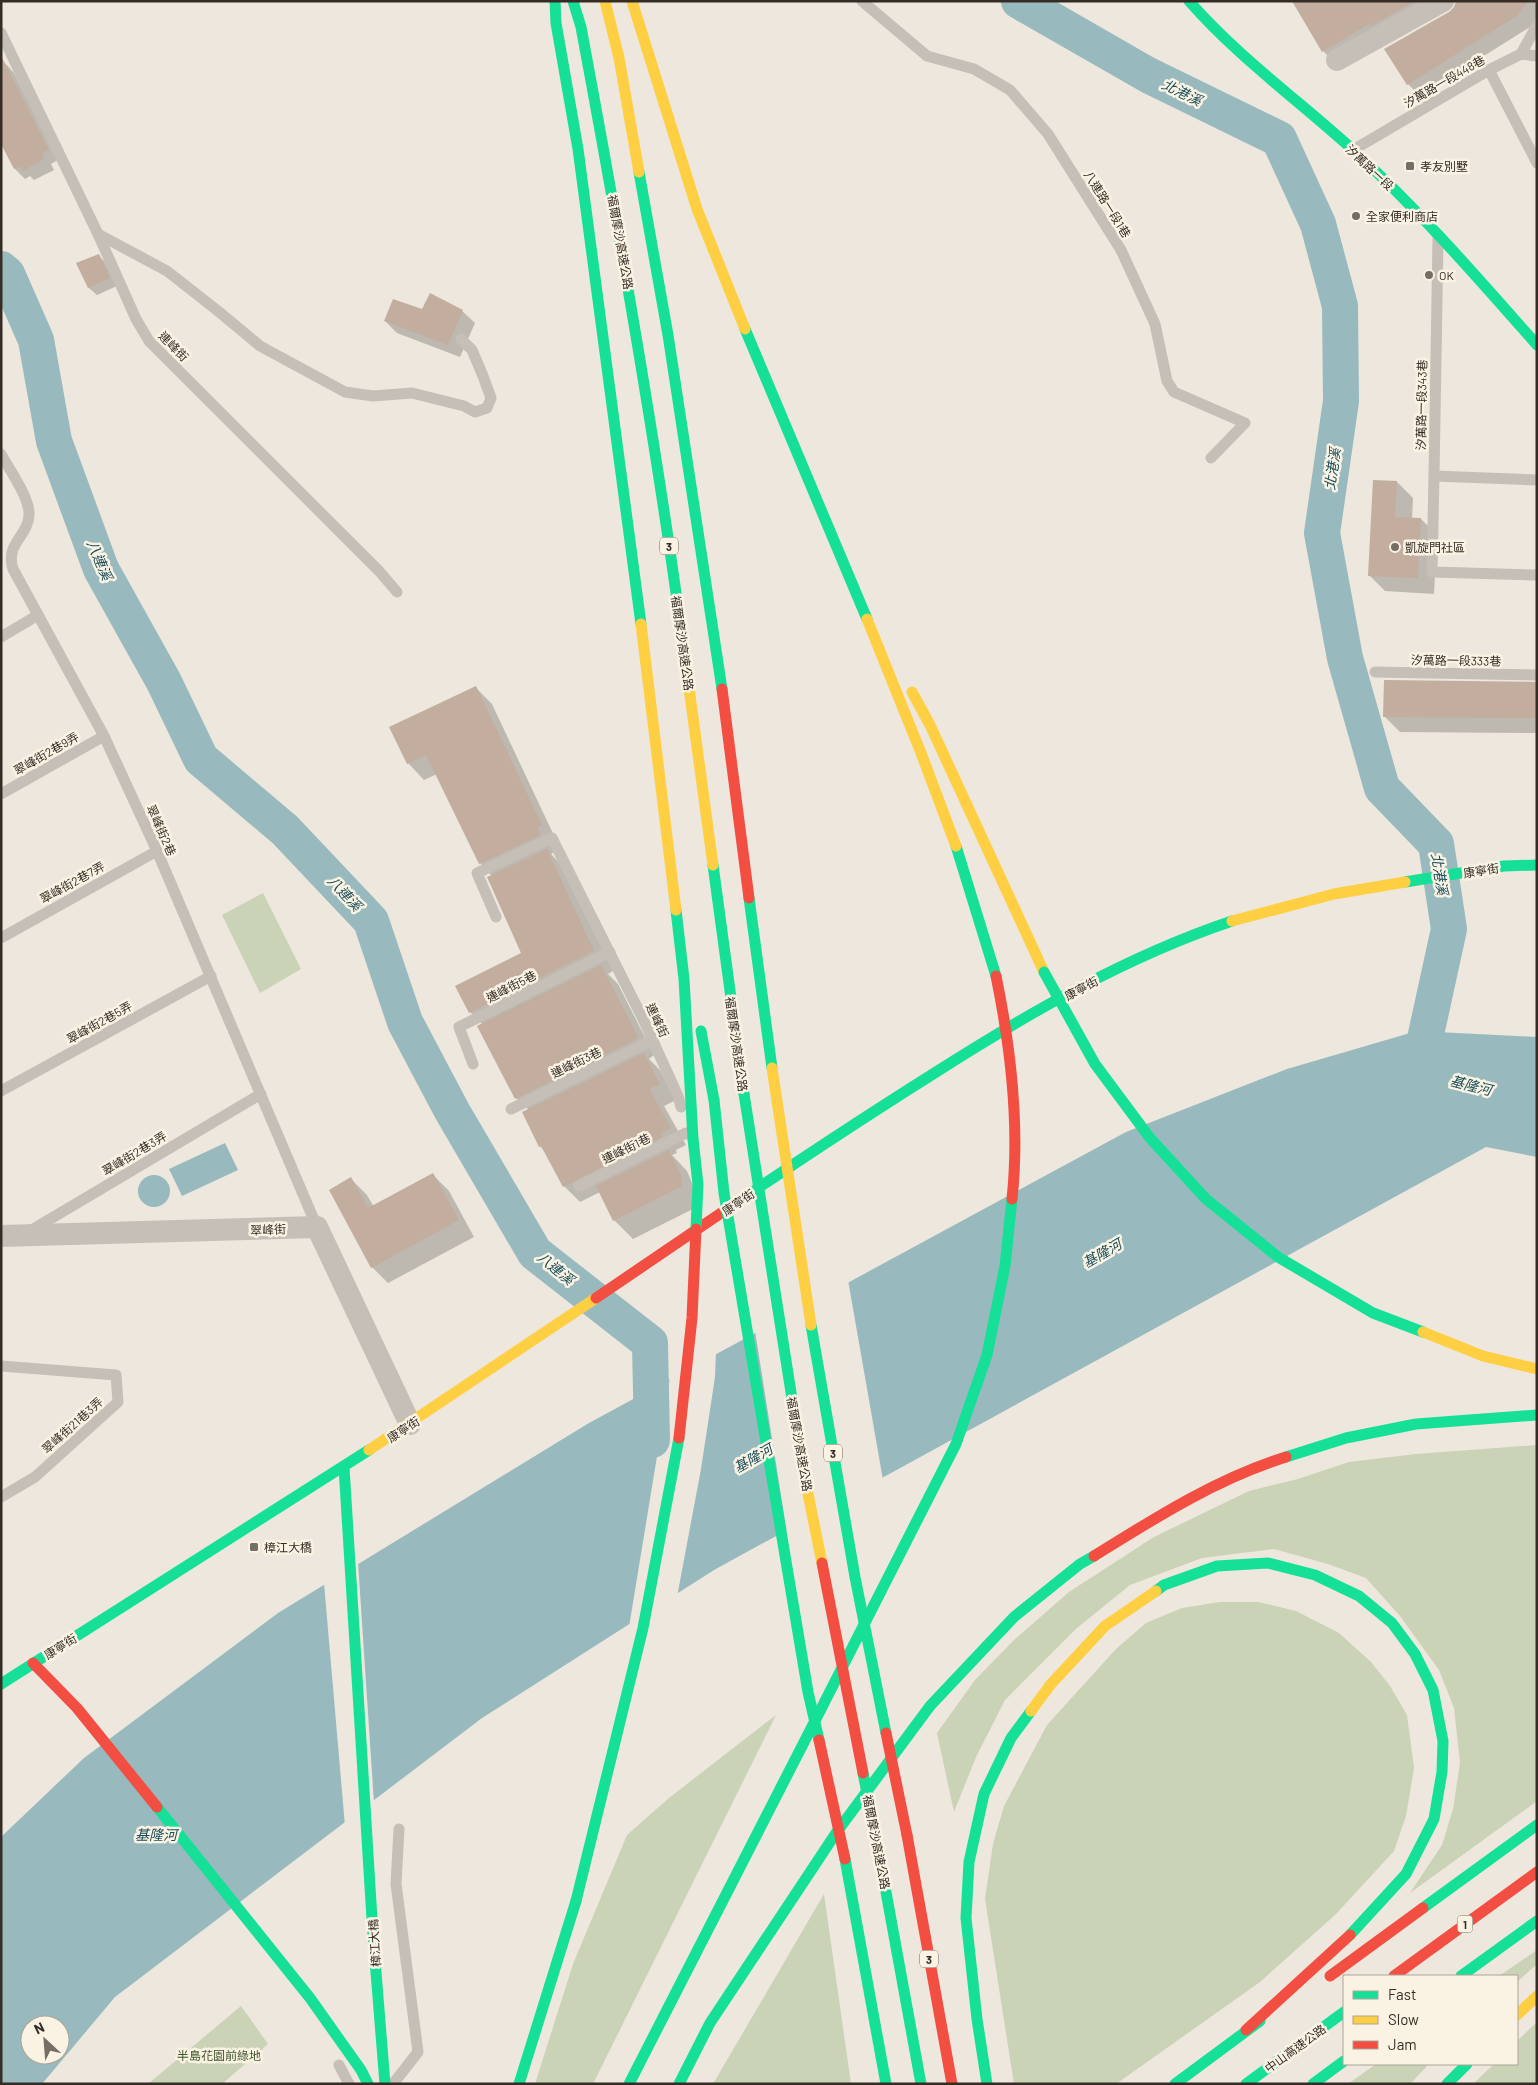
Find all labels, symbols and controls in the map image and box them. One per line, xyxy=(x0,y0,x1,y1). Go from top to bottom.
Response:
street label: 汐萬路一段448巷 xyxy=(1401,52,1487,110)
water label: 北港溪 xyxy=(1159,75,1206,110)
street label: 汐萬路一段 xyxy=(1343,141,1397,193)
place label: 孝友別墅 xyxy=(1420,159,1468,173)
marker: 孝友別墅 xyxy=(1404,160,1416,172)
street label: 八連路一段1巷 xyxy=(1082,168,1134,240)
street label: 福爾摩沙高速公路 xyxy=(606,194,636,290)
place label: 全家便利商店 xyxy=(1366,209,1438,223)
marker: 全家便利商店 xyxy=(1350,210,1362,222)
place label: OK xyxy=(1439,268,1454,282)
marker: OK xyxy=(1423,269,1435,281)
street label: 連峰街 xyxy=(156,328,192,364)
street label: 汐萬路一段343巷 xyxy=(1413,359,1429,451)
water label: 北港溪 xyxy=(1321,445,1344,491)
water label: 八連溪 xyxy=(84,537,117,584)
road number: 3 xyxy=(660,538,678,554)
place label: 凱旋門社區 xyxy=(1405,540,1465,554)
marker: 凱旋門社區 xyxy=(1389,541,1401,553)
street label: 福爾摩沙高速公路 xyxy=(669,594,697,692)
street label: 汐萬路一段333巷 xyxy=(1411,652,1501,668)
street label: 翠峰街2巷9弄 xyxy=(11,729,81,777)
street label: 翠峰街2巷 xyxy=(145,802,179,858)
water label: 北港溪 xyxy=(1428,852,1452,898)
street label: 翠峰街2巷7弄 xyxy=(37,858,107,906)
street label: 康寧街 xyxy=(1462,860,1500,880)
water label: 八連溪 xyxy=(324,872,367,916)
street label: 連峰街5巷 xyxy=(484,967,538,1005)
street label: 康寧街 xyxy=(1062,973,1100,1003)
street label: 福爾摩沙高速公路 xyxy=(723,995,751,1093)
street label: 翠峰街2巷5弄 xyxy=(64,998,134,1046)
street label: 連峰街 xyxy=(644,1001,672,1039)
street label: 連峰街3巷 xyxy=(549,1044,603,1080)
water label: 基隆河 xyxy=(1449,1072,1496,1099)
street label: 翠峰街2巷3弄 xyxy=(99,1128,169,1178)
street label: 連峰街1巷 xyxy=(599,1130,653,1166)
street label: 康寧街 xyxy=(719,1186,757,1218)
street label: 翠峰街 xyxy=(250,1221,286,1237)
water label: 基隆河 xyxy=(1080,1234,1127,1271)
water label: 八連溪 xyxy=(534,1248,579,1289)
street label: 翠峰街21巷3弄 xyxy=(39,1394,105,1456)
street label: 福爾摩沙高速公路 xyxy=(785,1396,815,1492)
street label: 康寧街 xyxy=(384,1413,422,1445)
water label: 基隆河 xyxy=(731,1439,778,1476)
road number: 3 xyxy=(824,1445,842,1462)
place label: 樟江大橋 xyxy=(264,1540,312,1554)
marker: 樟江大橋 xyxy=(248,1541,260,1553)
street label: 康寧街 xyxy=(41,1631,79,1661)
street label: 福爾摩沙高速公路 xyxy=(861,1794,893,1890)
water label: 基隆河 xyxy=(135,1826,180,1843)
road number: 1 xyxy=(1458,1916,1472,1932)
street label: 樟江大橋 xyxy=(365,1919,383,1967)
road number: 3 xyxy=(920,1950,938,1968)
legend xyxy=(1343,1975,1518,2065)
text: Fast xyxy=(1388,1985,1416,2003)
text: Slow xyxy=(1388,2010,1419,2028)
north arrow xyxy=(20,2015,70,2065)
text: N xyxy=(31,2018,47,2038)
street label: 中山高速公路 xyxy=(1262,2021,1328,2075)
text: Jam xyxy=(1388,2035,1417,2053)
park label: 半島花園前綠地 xyxy=(177,2048,261,2062)

